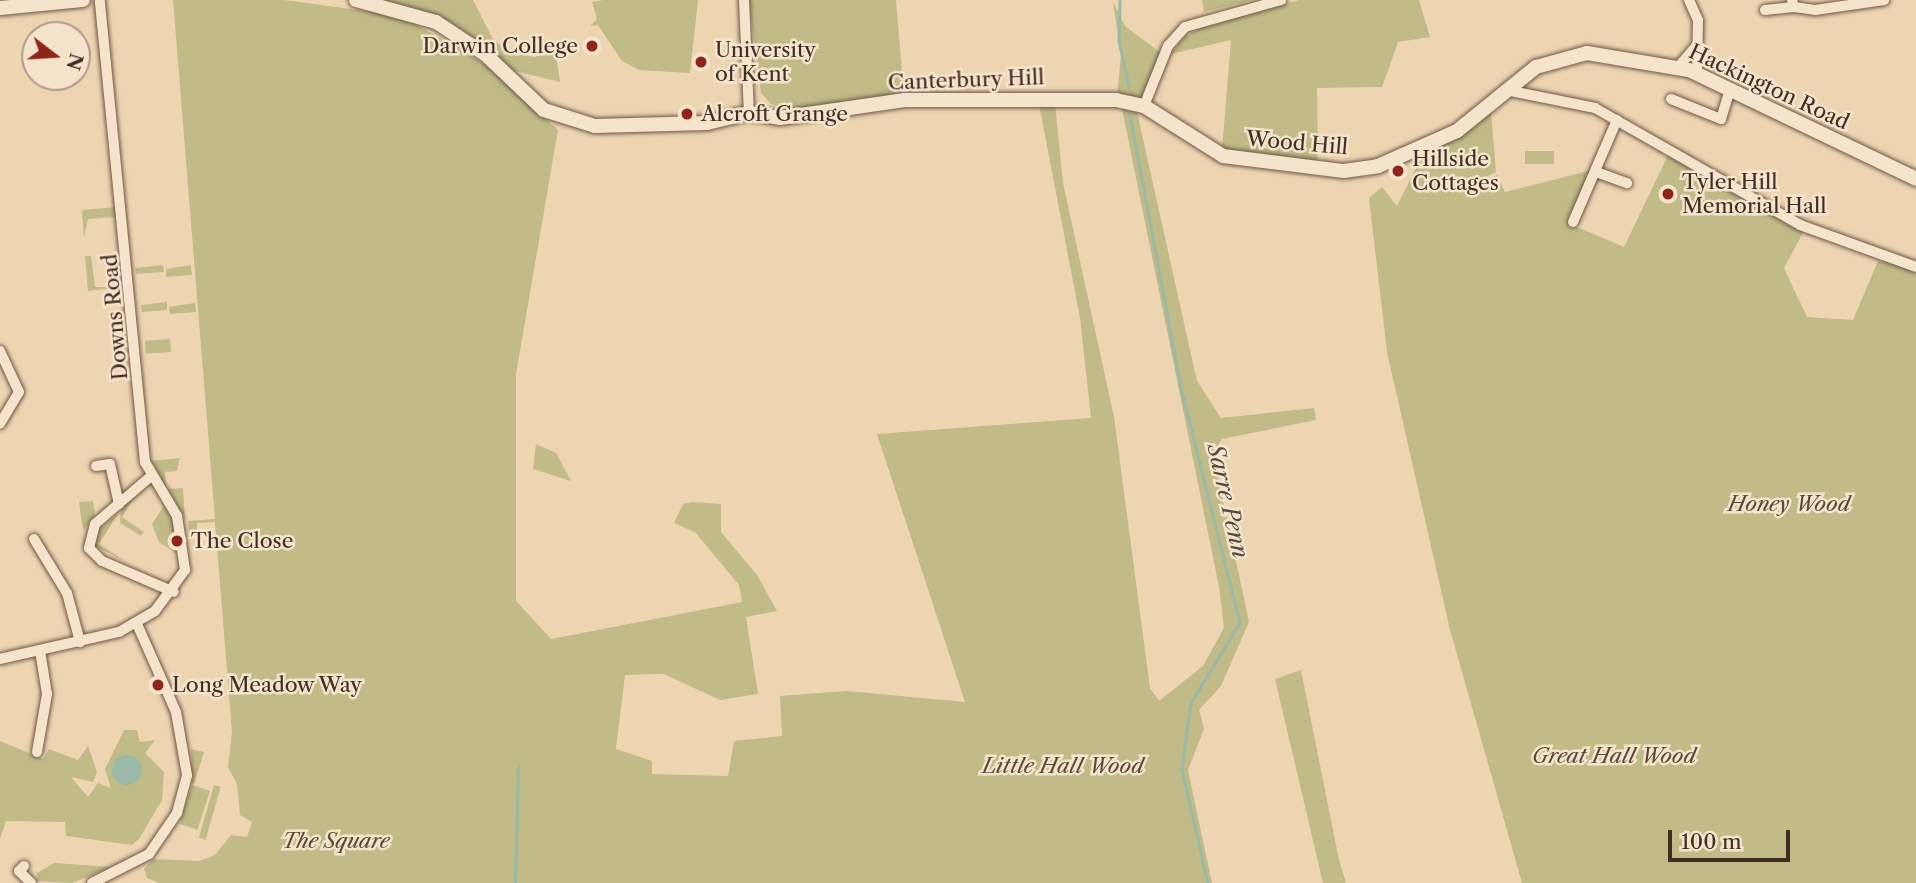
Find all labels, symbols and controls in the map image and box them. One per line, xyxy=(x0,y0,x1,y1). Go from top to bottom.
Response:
north arrow xyxy=(21,21,91,91)
place label: Darwin College xyxy=(423,33,578,59)
place label: University of Kent xyxy=(715,37,816,87)
marker: Darwin College xyxy=(584,38,600,54)
street label: Hackington Road xyxy=(1685,39,1853,135)
text: N xyxy=(61,50,88,73)
marker: University of Kent xyxy=(693,54,709,70)
street label: Canterbury Hill xyxy=(887,65,1045,95)
place label: Alcroft Grange xyxy=(701,101,848,127)
marker: Alcroft Grange xyxy=(679,106,695,122)
street label: Wood Hill xyxy=(1245,126,1349,160)
place label: Hillside Cottages xyxy=(1412,146,1499,196)
marker: Hillside Cottages xyxy=(1390,163,1406,179)
place label: Tyler Hill Memorial Hall xyxy=(1682,169,1826,219)
marker: Tyler Hill Memorial Hall xyxy=(1660,186,1676,202)
street label: Downs Road xyxy=(97,253,133,381)
water label: Sarre Penn xyxy=(1201,441,1255,561)
park label: Honey Wood xyxy=(1728,491,1850,517)
place label: The Close xyxy=(191,528,293,554)
marker: The Close xyxy=(169,533,185,549)
place label: Long Meadow Way xyxy=(172,672,363,698)
marker: Long Meadow Way xyxy=(150,677,166,693)
park label: Great Hall Wood xyxy=(1532,743,1696,769)
park label: Little Hall Wood xyxy=(982,753,1144,779)
scale bar xyxy=(1671,816,1794,860)
park label: The Square xyxy=(282,828,390,854)
text: 100 m xyxy=(1681,829,1742,854)

